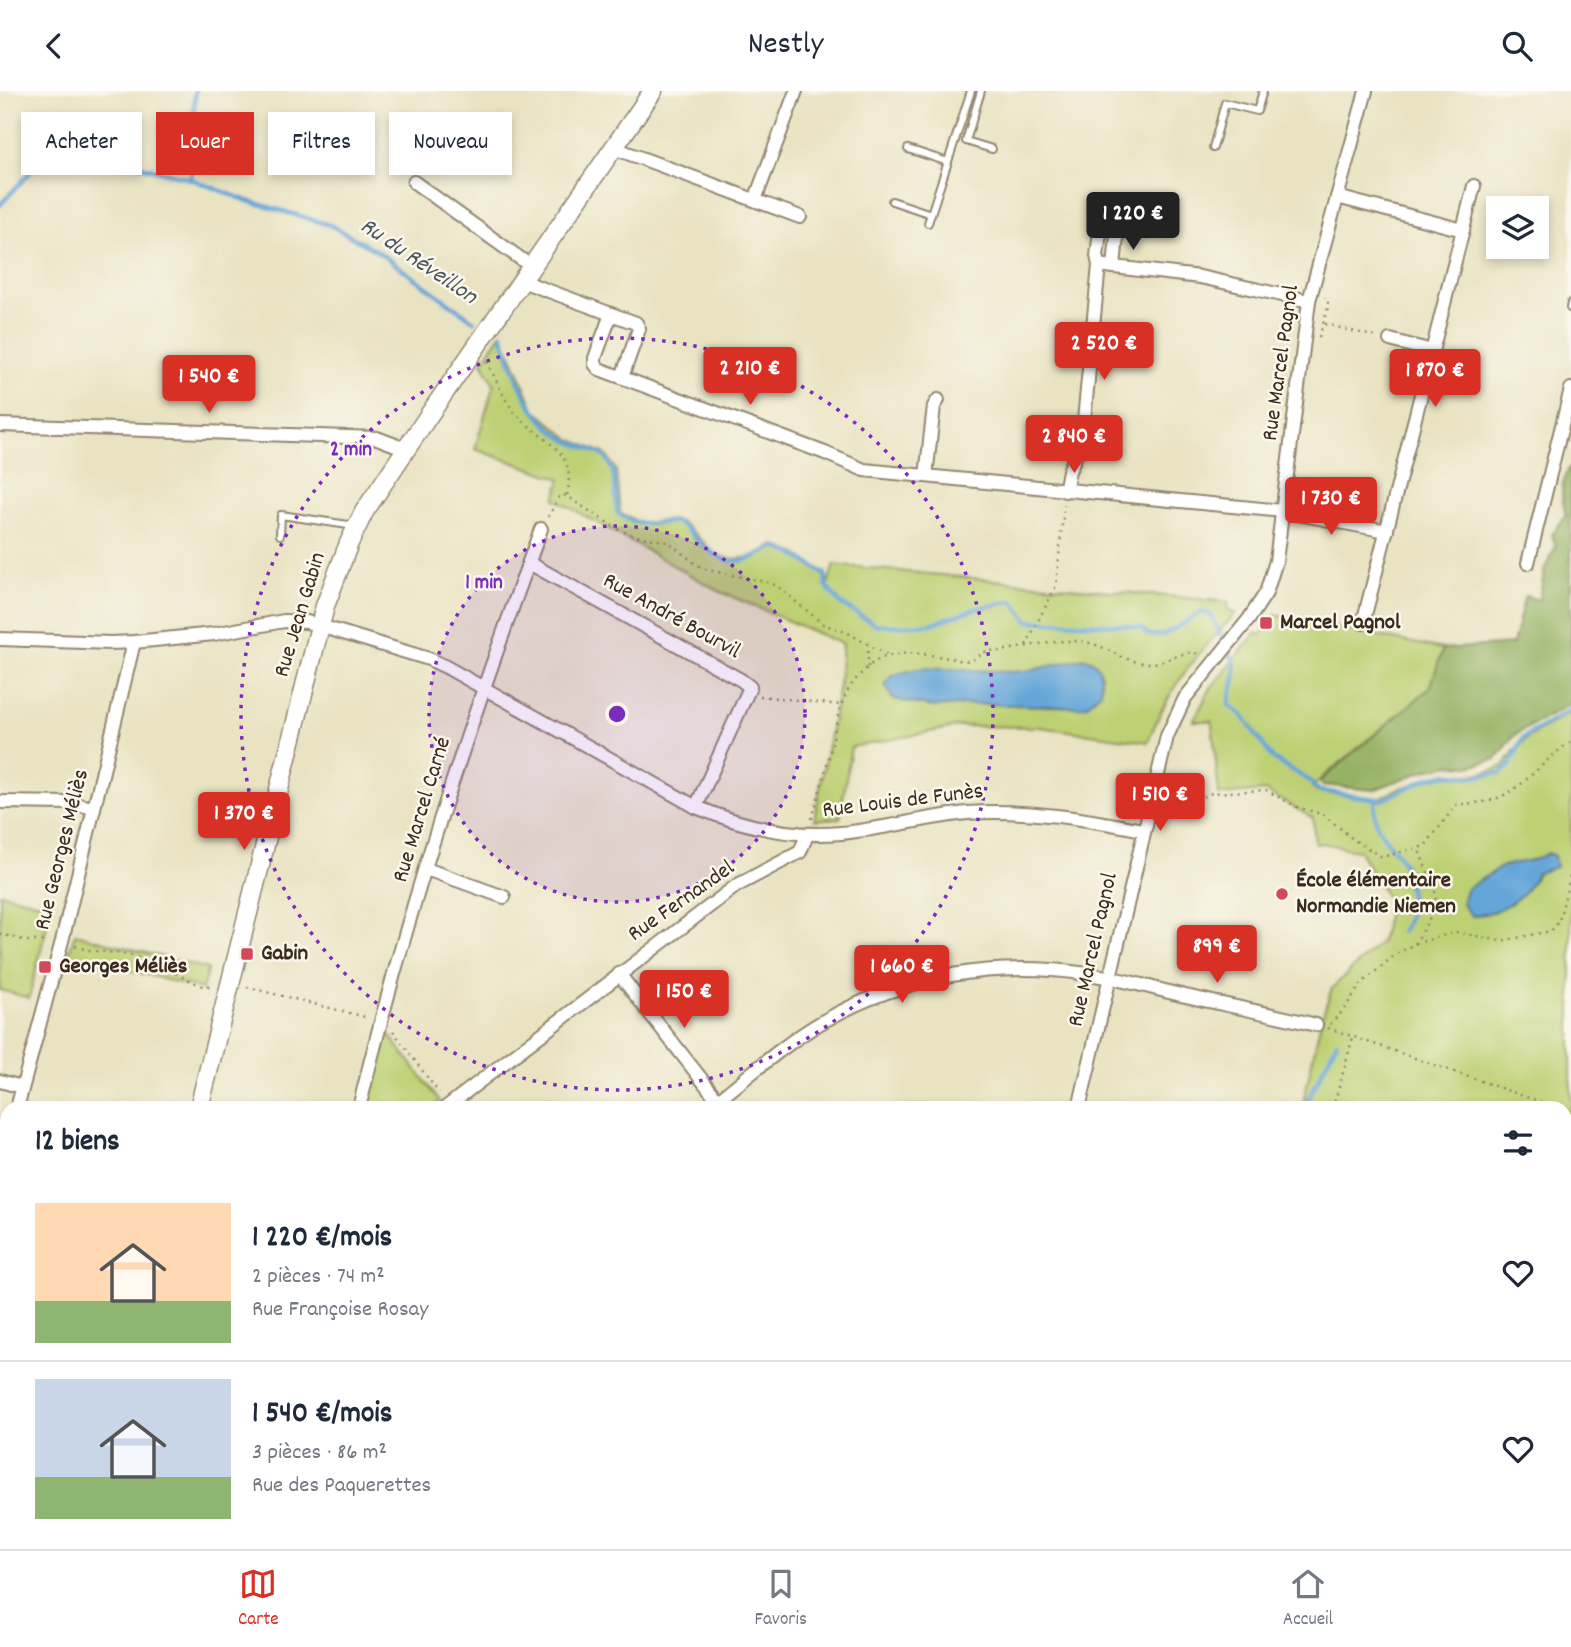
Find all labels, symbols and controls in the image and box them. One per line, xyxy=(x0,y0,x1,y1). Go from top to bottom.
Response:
text: Nestly xyxy=(748,23,823,69)
icon: back xyxy=(35,27,73,65)
icon: search xyxy=(1498,27,1536,65)
chip: Acheter xyxy=(21,112,142,175)
chip: Louer xyxy=(156,112,254,175)
chip: Filtres xyxy=(268,112,375,175)
chip: Nouveau xyxy=(389,112,512,175)
pin: 1 220 € xyxy=(1068,193,1198,252)
map controls xyxy=(1486,196,1549,259)
button: layers xyxy=(1486,196,1549,259)
text: 1 220 € xyxy=(1102,198,1164,231)
water label: Ru du Réveillon xyxy=(353,210,484,314)
street label: Rue Marcel Pagnol xyxy=(1255,282,1309,443)
pin: 2 520 € xyxy=(1039,323,1169,382)
text: 2 520 € xyxy=(1071,328,1137,361)
pin: 2 210 € xyxy=(685,347,815,407)
pin: 1 870 € xyxy=(1370,349,1500,409)
text: 2 210 € xyxy=(719,353,781,386)
pin: 1 540 € xyxy=(144,355,274,415)
text: 1 870 € xyxy=(1406,355,1464,388)
text: 1 540 € xyxy=(178,361,240,394)
pin: 2 840 € xyxy=(1009,415,1139,475)
text: 2 840 € xyxy=(1042,421,1106,454)
text: 2 min xyxy=(330,436,372,466)
pin: 1 730 € xyxy=(1266,477,1396,537)
text: 1 730 € xyxy=(1301,483,1361,516)
street label: Rue Jean Gabin xyxy=(266,549,336,681)
street label: Rue André Bourvil xyxy=(596,565,746,669)
text: 1 min xyxy=(465,569,503,599)
place label: Marcel Pagnol xyxy=(1280,607,1401,640)
marker: Marcel Pagnol xyxy=(1258,615,1274,631)
centre of rings xyxy=(605,702,629,726)
street label: Rue Marcel Carné xyxy=(385,733,461,887)
street label: Rue Georges Méliès xyxy=(27,766,99,934)
pin: 1 510 € xyxy=(1095,773,1225,833)
street label: Rue Louis de Funès xyxy=(821,776,985,828)
text: 1 510 € xyxy=(1132,779,1188,812)
pin: 1 370 € xyxy=(179,793,309,852)
text: 1 370 € xyxy=(214,798,274,831)
street label: Rue Fernandel xyxy=(622,853,743,951)
place label: École élémentaire Normandie Niemen xyxy=(1296,865,1456,924)
street label: Rue Marcel Pagnol xyxy=(1060,869,1128,1030)
marker: École élémentaire Normandie Niemen xyxy=(1274,886,1290,902)
pin: 899 € xyxy=(1168,925,1266,985)
text: 899 € xyxy=(1193,931,1241,964)
place label: Gabin xyxy=(261,938,309,971)
marker: Gabin xyxy=(239,946,255,962)
pin: 1 660 € xyxy=(837,946,967,1005)
place label: Georges Méliès xyxy=(59,951,188,984)
text: 1 660 € xyxy=(870,951,934,984)
marker: Georges Méliès xyxy=(37,959,53,975)
pin: 1 150 € xyxy=(619,971,749,1030)
text: 1 150 € xyxy=(656,976,712,1009)
text: 12 biens xyxy=(35,1122,120,1165)
icon: filters xyxy=(1499,1124,1537,1162)
text: 1 220 €/mois xyxy=(252,1218,392,1261)
icon: home xyxy=(91,1231,175,1315)
icon: heart xyxy=(1499,1254,1537,1292)
text: 2 pièces · 74 m² xyxy=(252,1261,385,1294)
text: Rue Françoise Rosay xyxy=(252,1294,429,1327)
text: 1 540 €/mois xyxy=(252,1394,392,1437)
icon: home xyxy=(91,1407,175,1491)
icon: heart xyxy=(1499,1430,1537,1468)
text: 3 pièces · 86 m² xyxy=(252,1437,387,1470)
text: Rue des Paquerettes xyxy=(252,1470,431,1503)
tab: Carte xyxy=(238,1565,279,1634)
tab: Favoris xyxy=(755,1565,807,1634)
tab: Accueil xyxy=(1283,1565,1333,1634)

